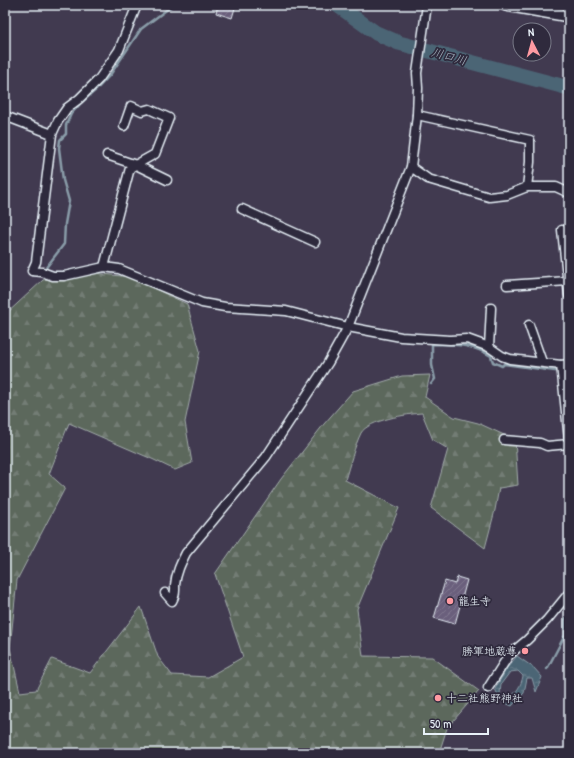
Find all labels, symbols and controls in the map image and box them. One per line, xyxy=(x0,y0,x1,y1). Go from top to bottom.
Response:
north arrow xyxy=(512,22,552,62)
text: N xyxy=(527,25,535,39)
water label: 川口川 xyxy=(429,43,469,69)
place label: 龍生寺 xyxy=(458,594,491,608)
marker: 龍生寺 xyxy=(445,596,455,606)
place label: 勝軍地蔵尊 xyxy=(462,644,517,658)
marker: 勝軍地蔵尊 xyxy=(520,646,530,656)
place label: 十二社熊野神社 xyxy=(446,691,523,705)
marker: 十二社熊野神社 xyxy=(433,693,443,703)
scale bar xyxy=(424,710,488,736)
text: 50 m xyxy=(430,715,451,732)

